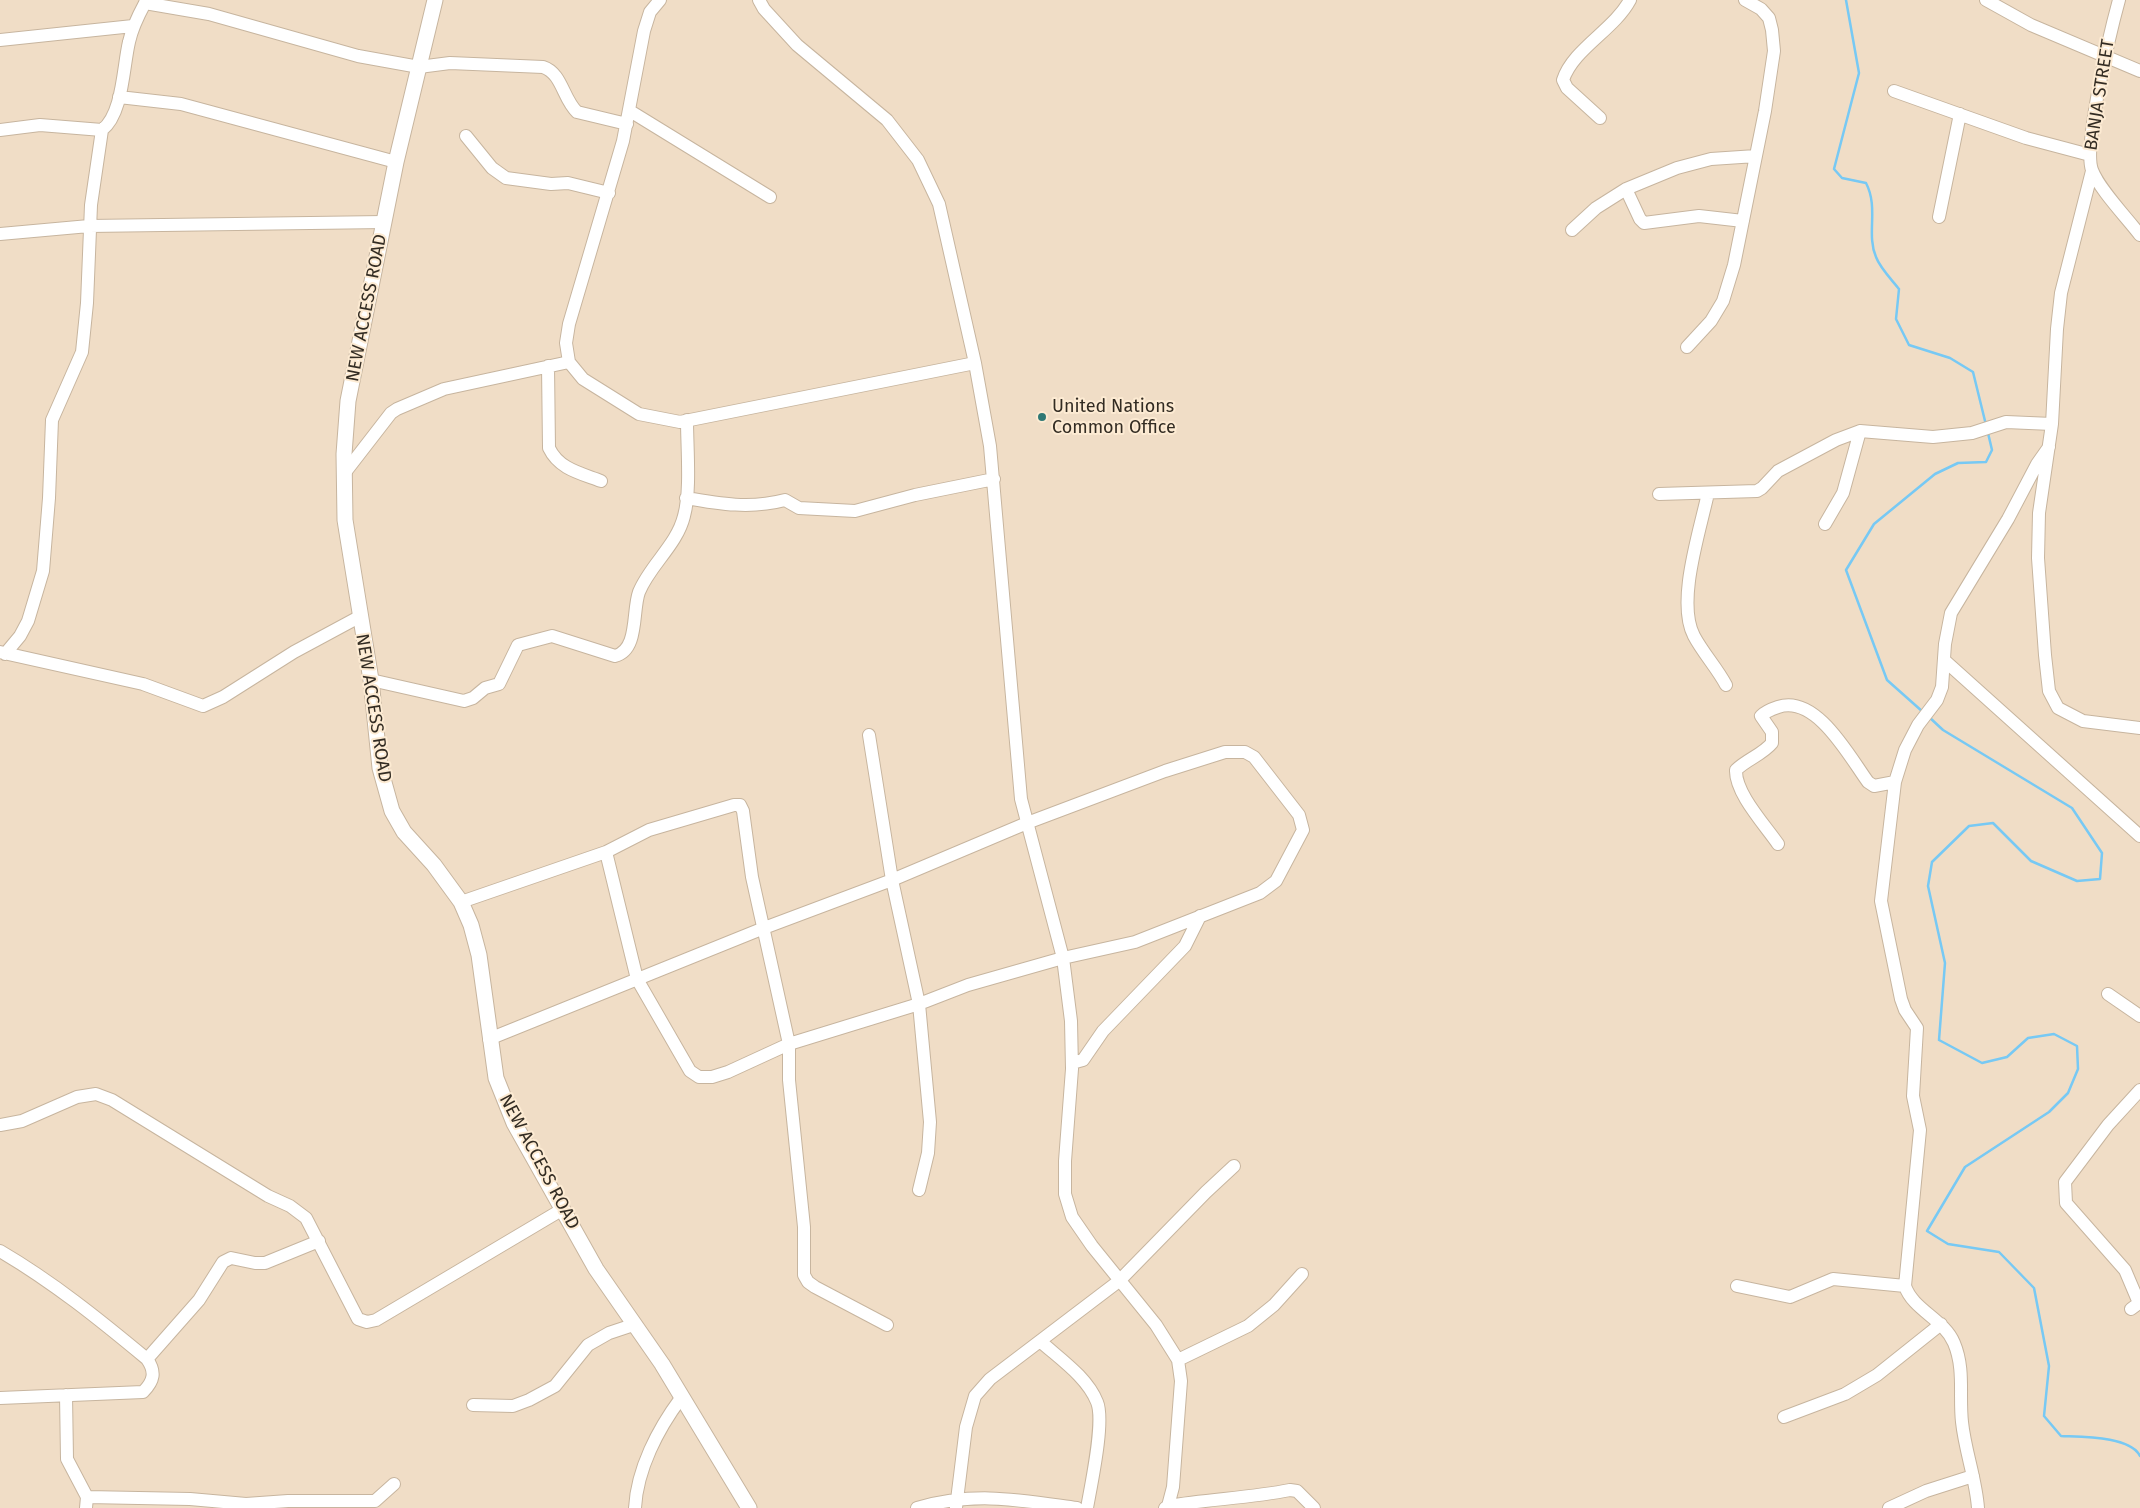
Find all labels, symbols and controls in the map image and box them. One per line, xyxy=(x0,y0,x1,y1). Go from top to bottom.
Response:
street label: BANJA STREET xyxy=(2081,38,2119,152)
street label: NEW ACCESS ROAD xyxy=(342,232,392,384)
place label: United Nations Common Office xyxy=(1052,396,1176,438)
marker: United Nations Common Office xyxy=(1036,411,1048,423)
street label: NEW ACCESS ROAD xyxy=(351,632,395,784)
street label: NEW ACCESS ROAD xyxy=(494,1091,584,1233)

